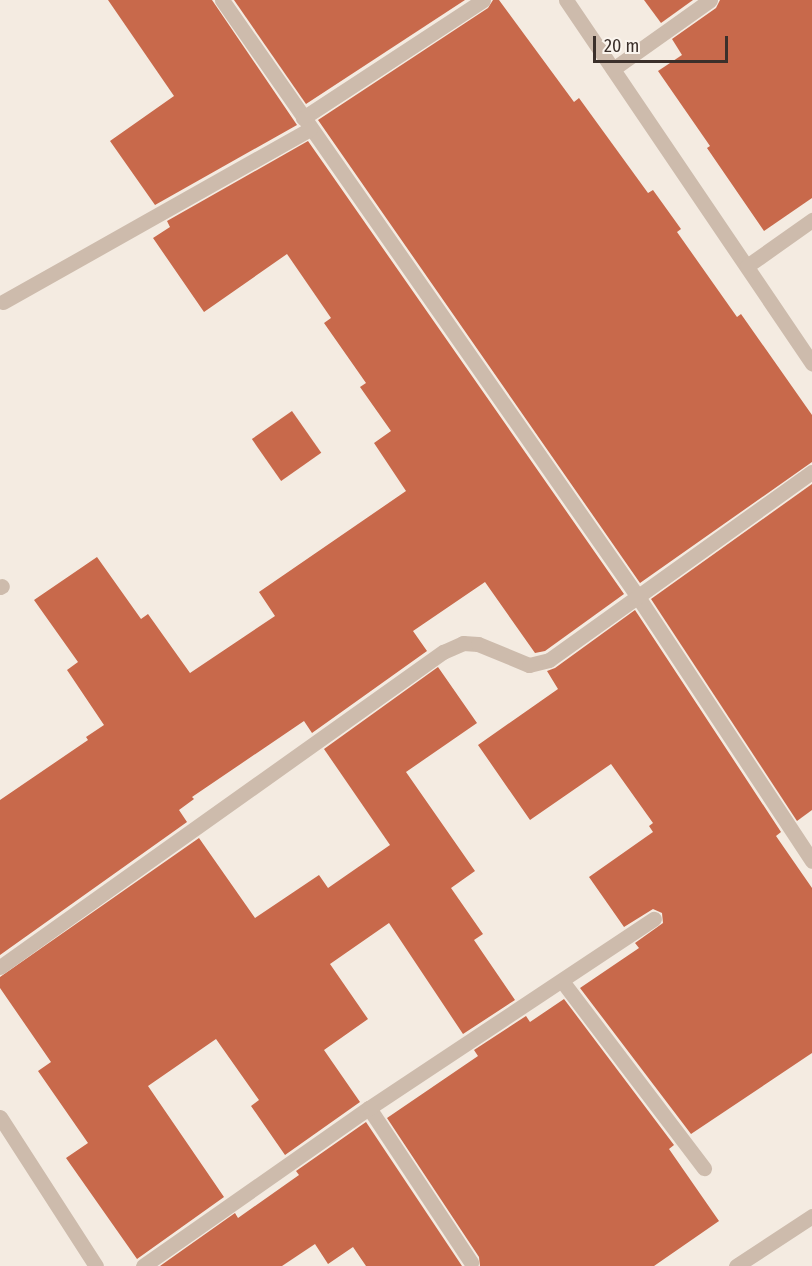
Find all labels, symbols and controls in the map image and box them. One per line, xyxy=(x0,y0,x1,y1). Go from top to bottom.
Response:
scale bar xyxy=(596,24,731,62)
text: 20 m xyxy=(604,35,639,57)

